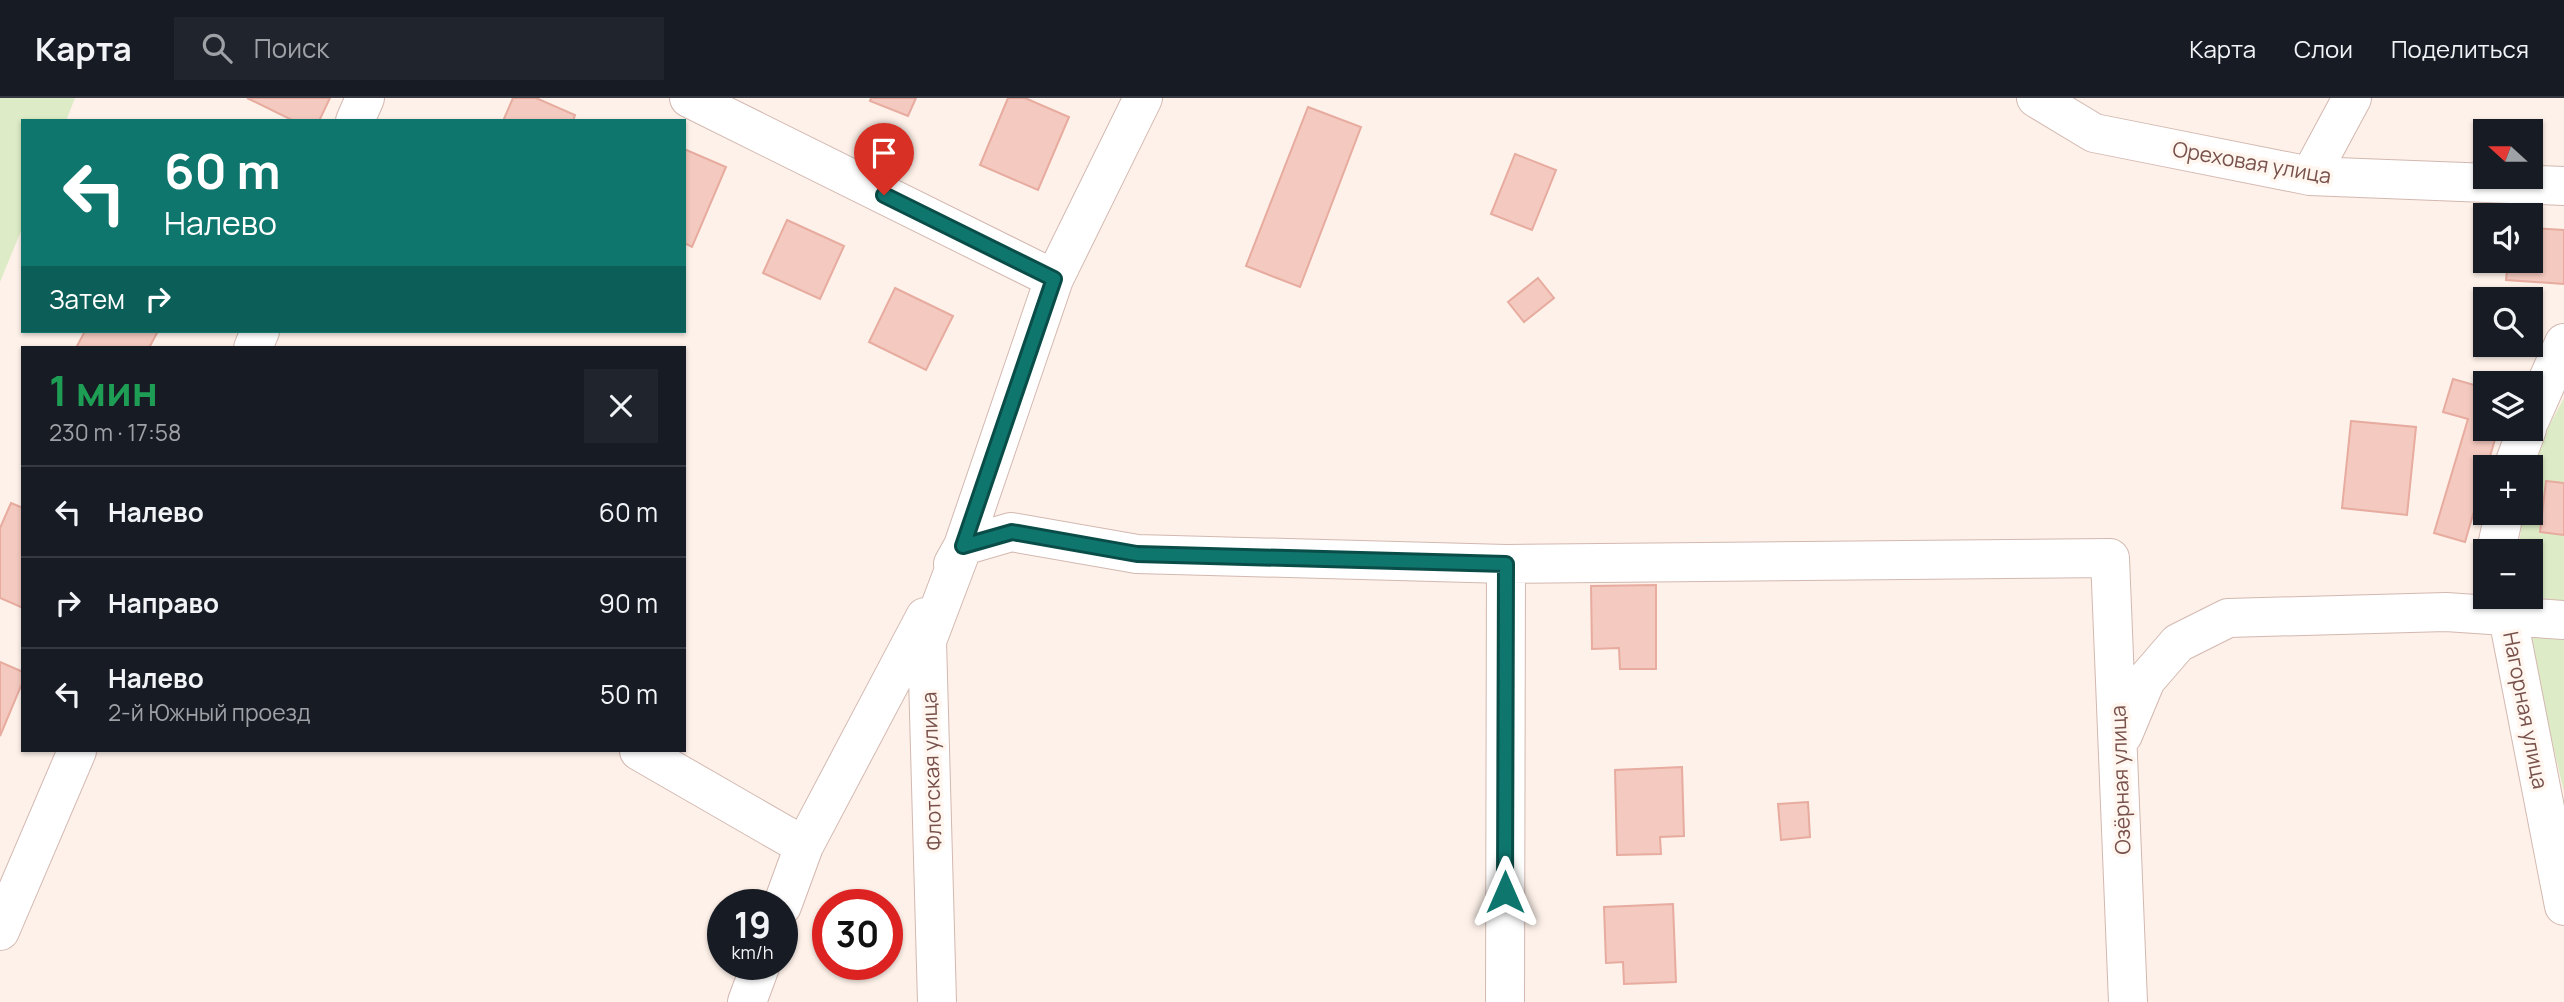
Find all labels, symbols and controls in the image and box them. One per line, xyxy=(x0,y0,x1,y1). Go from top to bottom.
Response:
search box xyxy=(174,17,664,80)
text: Карта xyxy=(35,26,132,71)
icon: search xyxy=(198,29,236,67)
text: Поиск xyxy=(254,30,329,66)
text: Карта xyxy=(2189,32,2256,65)
text: Слои xyxy=(2294,32,2353,65)
text: Поделиться xyxy=(2391,32,2529,65)
north arrow xyxy=(2473,119,2543,189)
map controls xyxy=(2473,119,2543,609)
pin xyxy=(854,123,914,195)
icon: arrive xyxy=(865,134,903,172)
street label: Ореховая улица xyxy=(2170,134,2334,190)
text: 60 m xyxy=(164,137,281,204)
icon: left xyxy=(49,147,140,238)
text: Налево xyxy=(164,201,277,245)
button: sound xyxy=(2473,203,2543,273)
icon: right xyxy=(139,280,177,318)
text: Затем xyxy=(49,281,125,317)
button: search xyxy=(2473,287,2543,357)
text: 1 мин xyxy=(49,361,158,419)
button: close xyxy=(584,369,658,443)
button: layers xyxy=(2473,371,2543,441)
text: 230 m · 17:58 xyxy=(49,416,181,448)
button: + xyxy=(2473,455,2543,525)
icon: left xyxy=(49,493,87,531)
text: Налево xyxy=(108,494,204,530)
text: 60 m xyxy=(599,494,658,530)
button: − xyxy=(2473,539,2543,609)
icon: right xyxy=(49,584,87,622)
text: Направо xyxy=(108,585,219,621)
text: 90 m xyxy=(599,585,658,621)
street label: Нагорная улица xyxy=(2497,629,2555,791)
text: Налево xyxy=(108,660,204,696)
icon: left xyxy=(49,675,87,713)
text: 50 m xyxy=(600,676,658,712)
street label: Флотская улица xyxy=(914,691,948,851)
text: 2-й Южный проезд xyxy=(108,696,311,728)
street label: Озёрная улица xyxy=(2103,705,2137,855)
position arrow xyxy=(1468,855,1542,929)
speed limit sign: 30 xyxy=(812,889,903,980)
text: 19 xyxy=(734,901,771,949)
text: km/h xyxy=(732,940,773,964)

